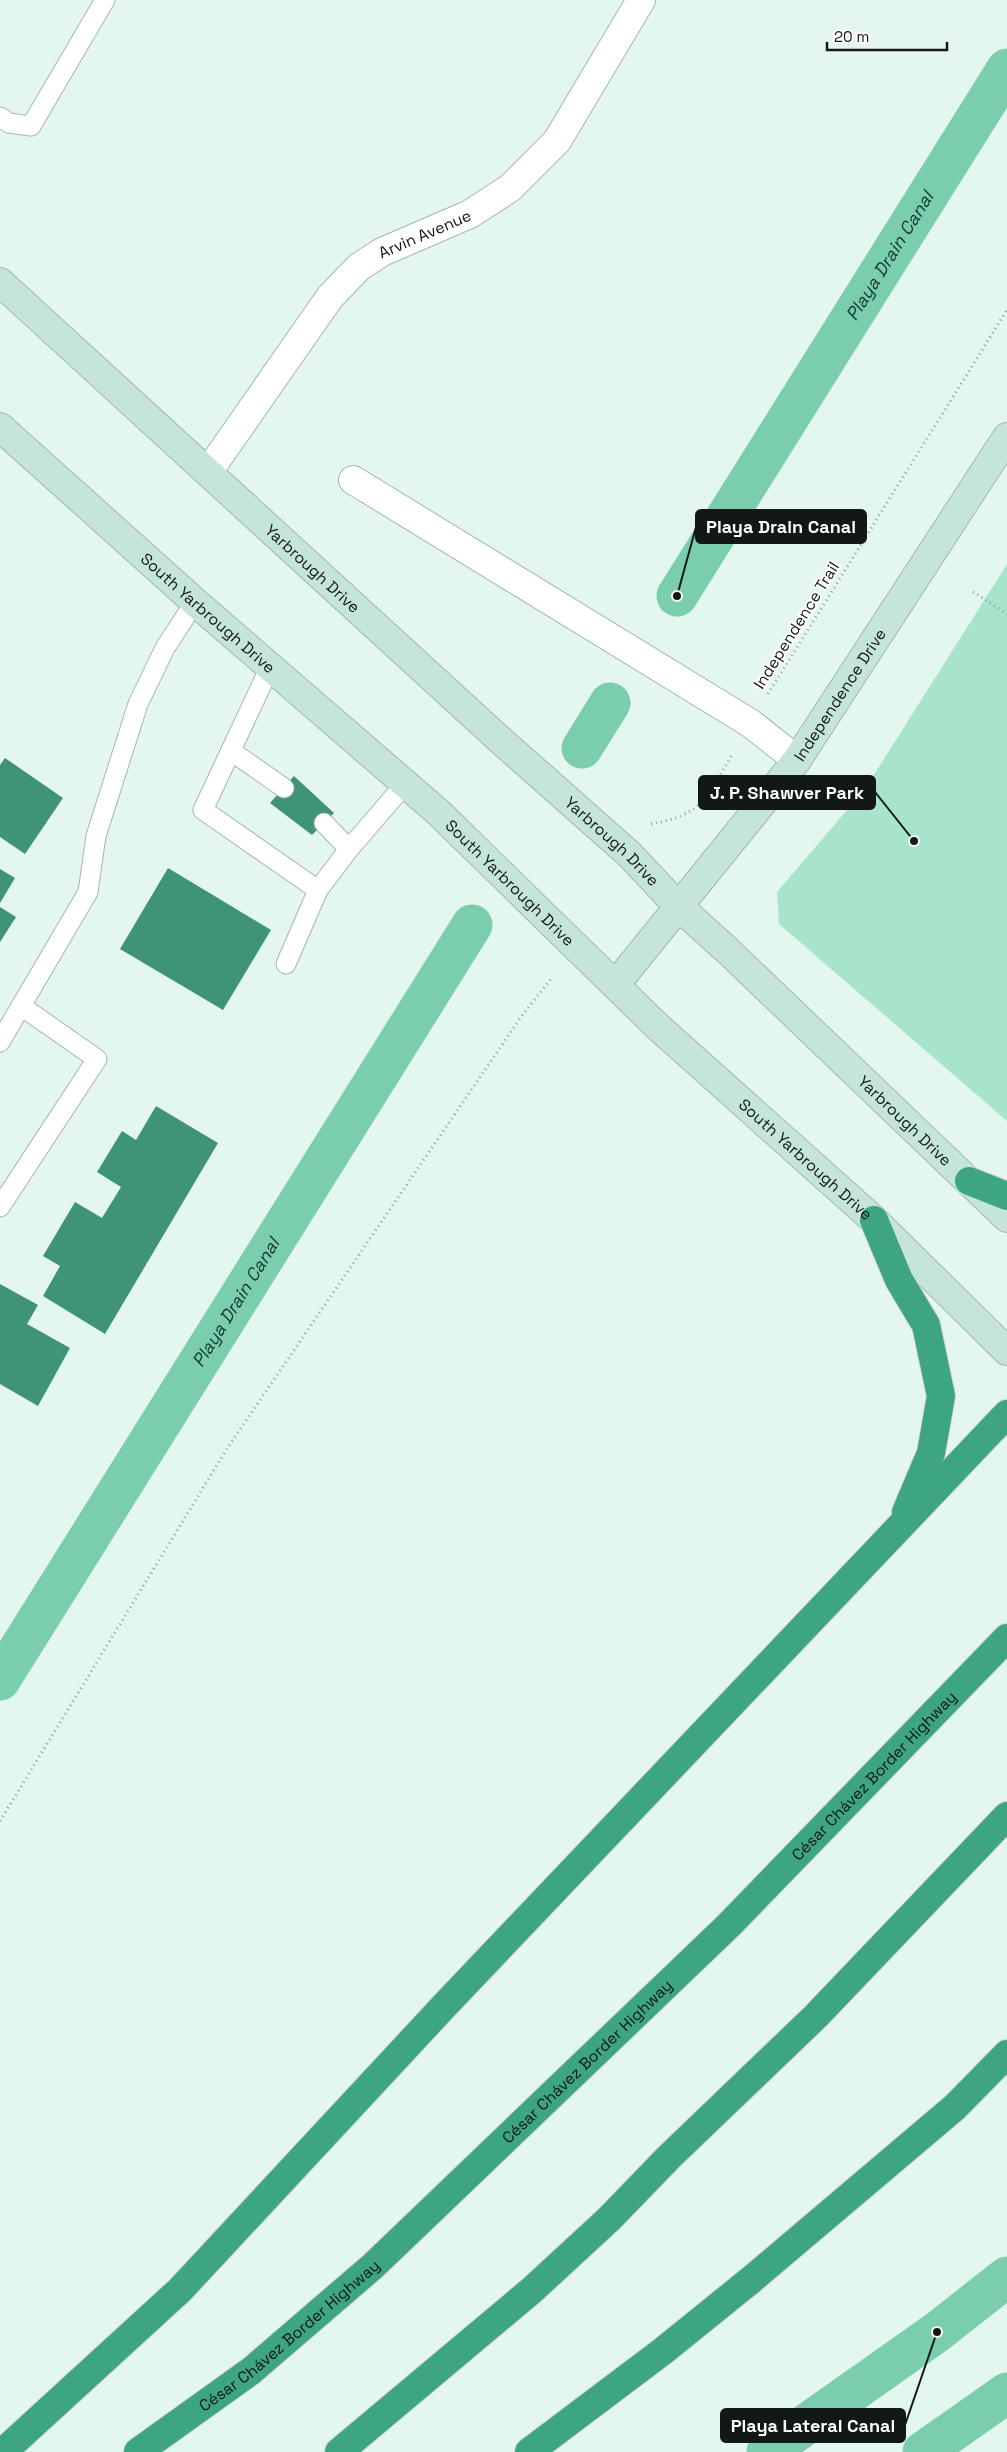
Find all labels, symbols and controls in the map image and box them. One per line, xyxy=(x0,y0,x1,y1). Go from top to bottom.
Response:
scale bar xyxy=(827,20,947,52)
text: 20 m xyxy=(834,27,869,46)
water label: Playa Drain Canal xyxy=(840,185,940,325)
street label: Arvin Avenue xyxy=(375,205,474,263)
callout: Playa Drain Canal xyxy=(696,510,866,543)
text: Playa Drain Canal xyxy=(706,515,856,538)
street label: Yarbrough Drive xyxy=(260,520,364,618)
street label: South Yarbrough Drive xyxy=(136,548,280,678)
street label: Independence Trail xyxy=(749,558,844,693)
street label: Independence Drive xyxy=(789,624,891,765)
callout: J. P. Shawver Park xyxy=(699,776,875,809)
text: J. P. Shawver Park xyxy=(710,781,864,804)
street label: Yarbrough Drive xyxy=(560,792,664,891)
street label: South Yarbrough Drive xyxy=(441,815,579,951)
street label: Yarbrough Drive xyxy=(853,1071,956,1171)
street label: South Yarbrough Drive xyxy=(734,1094,877,1225)
water label: Playa Drain Canal xyxy=(186,1231,286,1371)
street label: César Chávez Border Highway xyxy=(787,1687,961,1865)
street label: César Chávez Border Highway xyxy=(497,1975,677,2148)
street label: César Chávez Border Highway xyxy=(195,2255,384,2416)
callout: Playa Lateral Canal xyxy=(721,2409,905,2442)
text: Playa Lateral Canal xyxy=(731,2414,895,2437)

